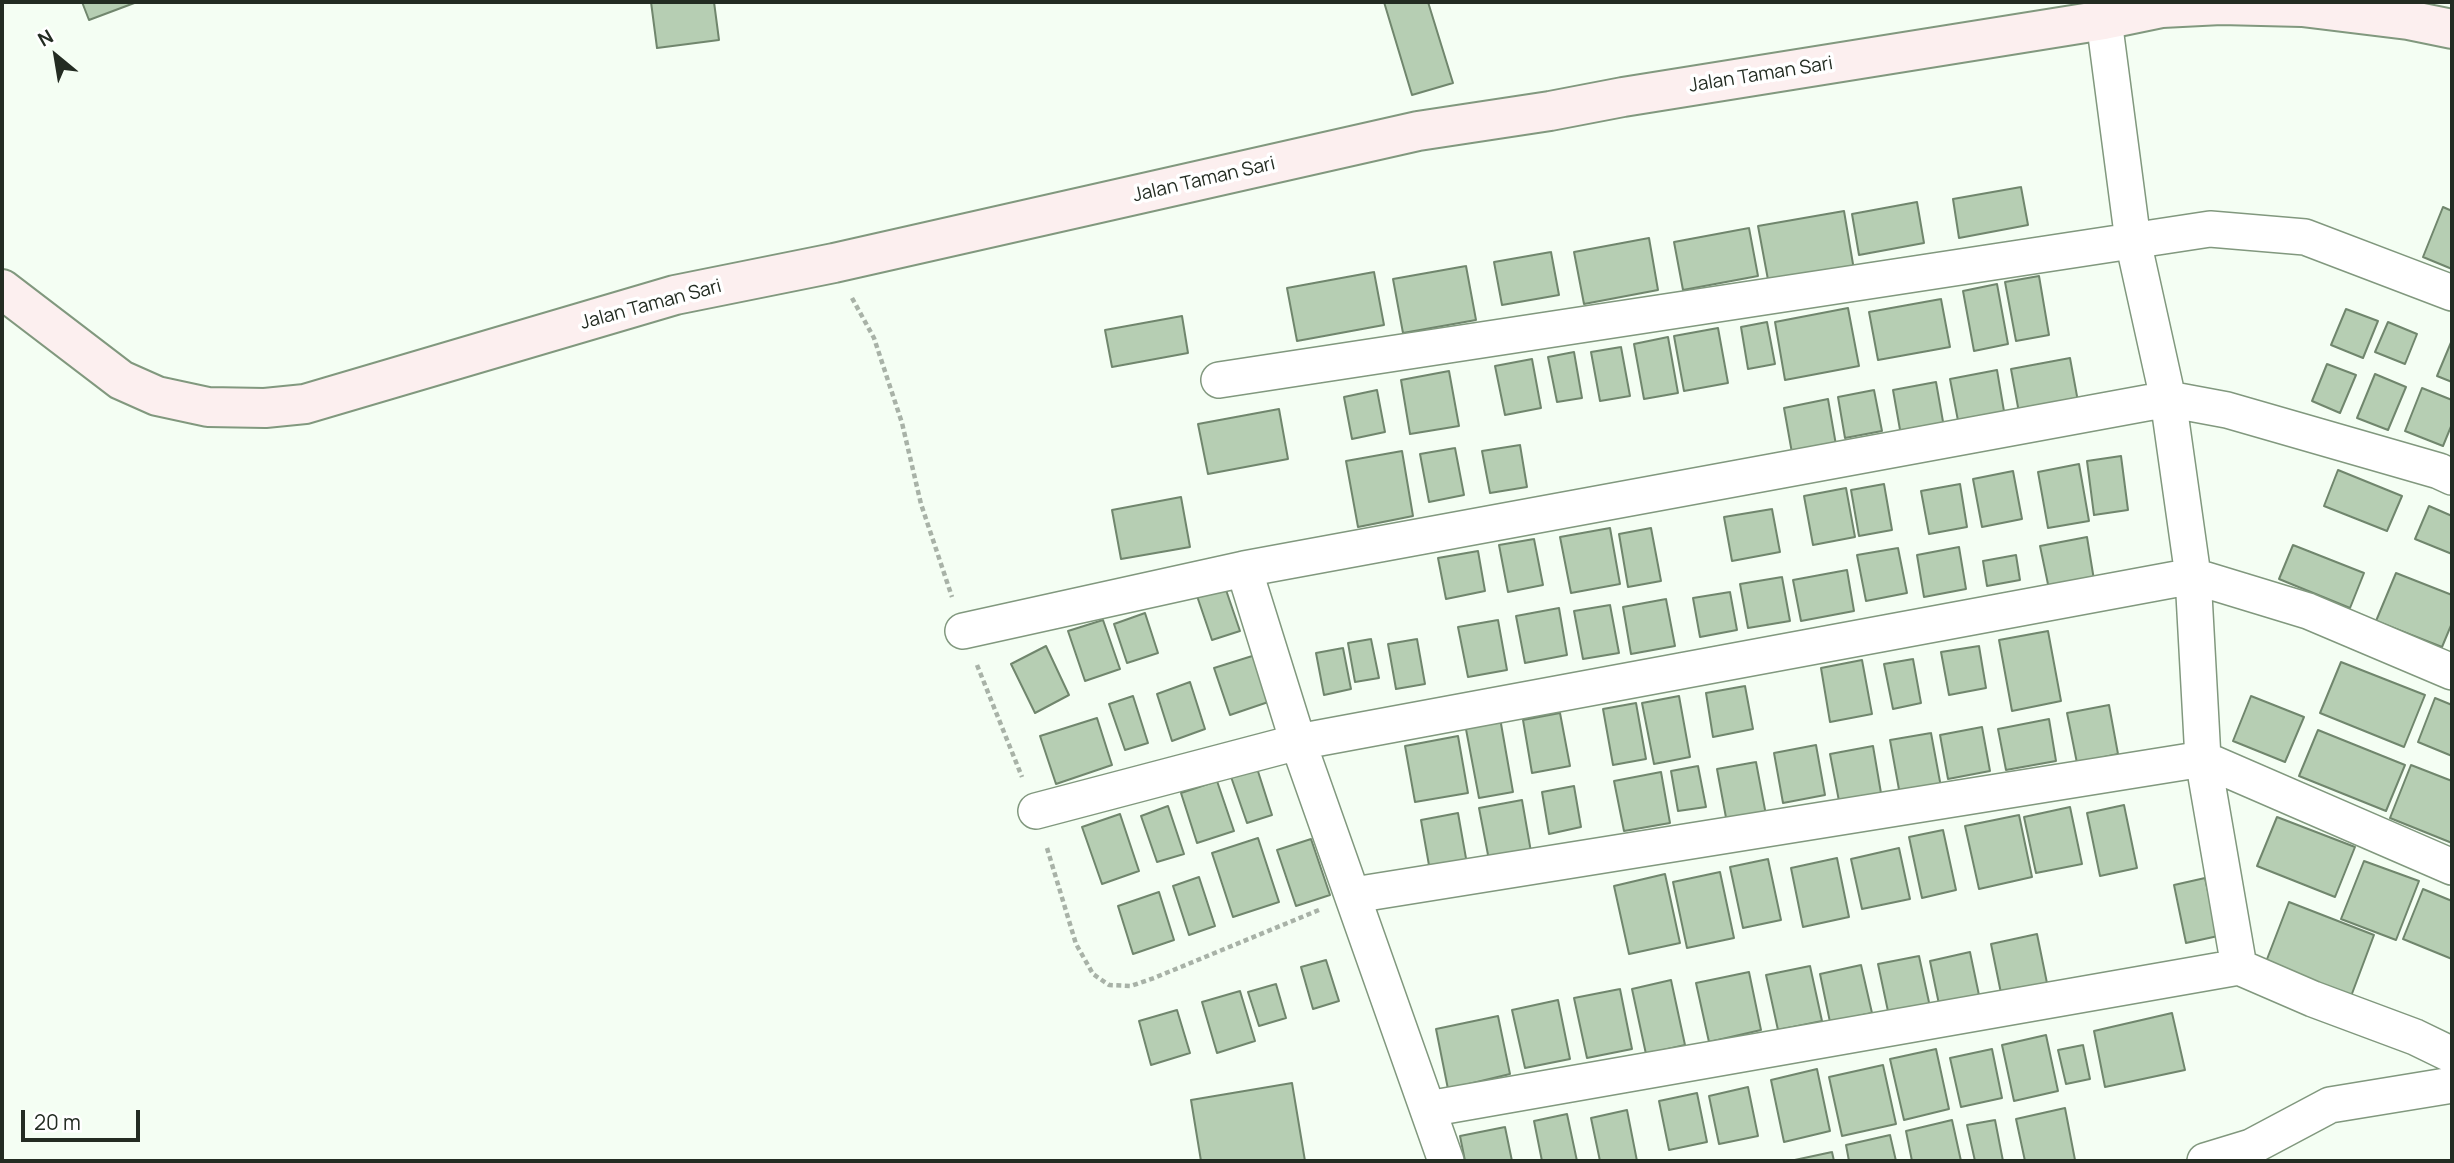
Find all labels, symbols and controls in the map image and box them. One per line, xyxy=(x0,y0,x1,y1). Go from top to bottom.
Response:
north arrow xyxy=(21,21,91,91)
text: N xyxy=(33,23,58,52)
street label: Jalan Taman Sari xyxy=(1687,52,1835,98)
street label: Jalan Taman Sari xyxy=(1131,153,1277,207)
street label: Jalan Taman Sari xyxy=(578,275,724,335)
scale bar xyxy=(24,1096,144,1140)
text: 20 m xyxy=(34,1108,81,1136)

